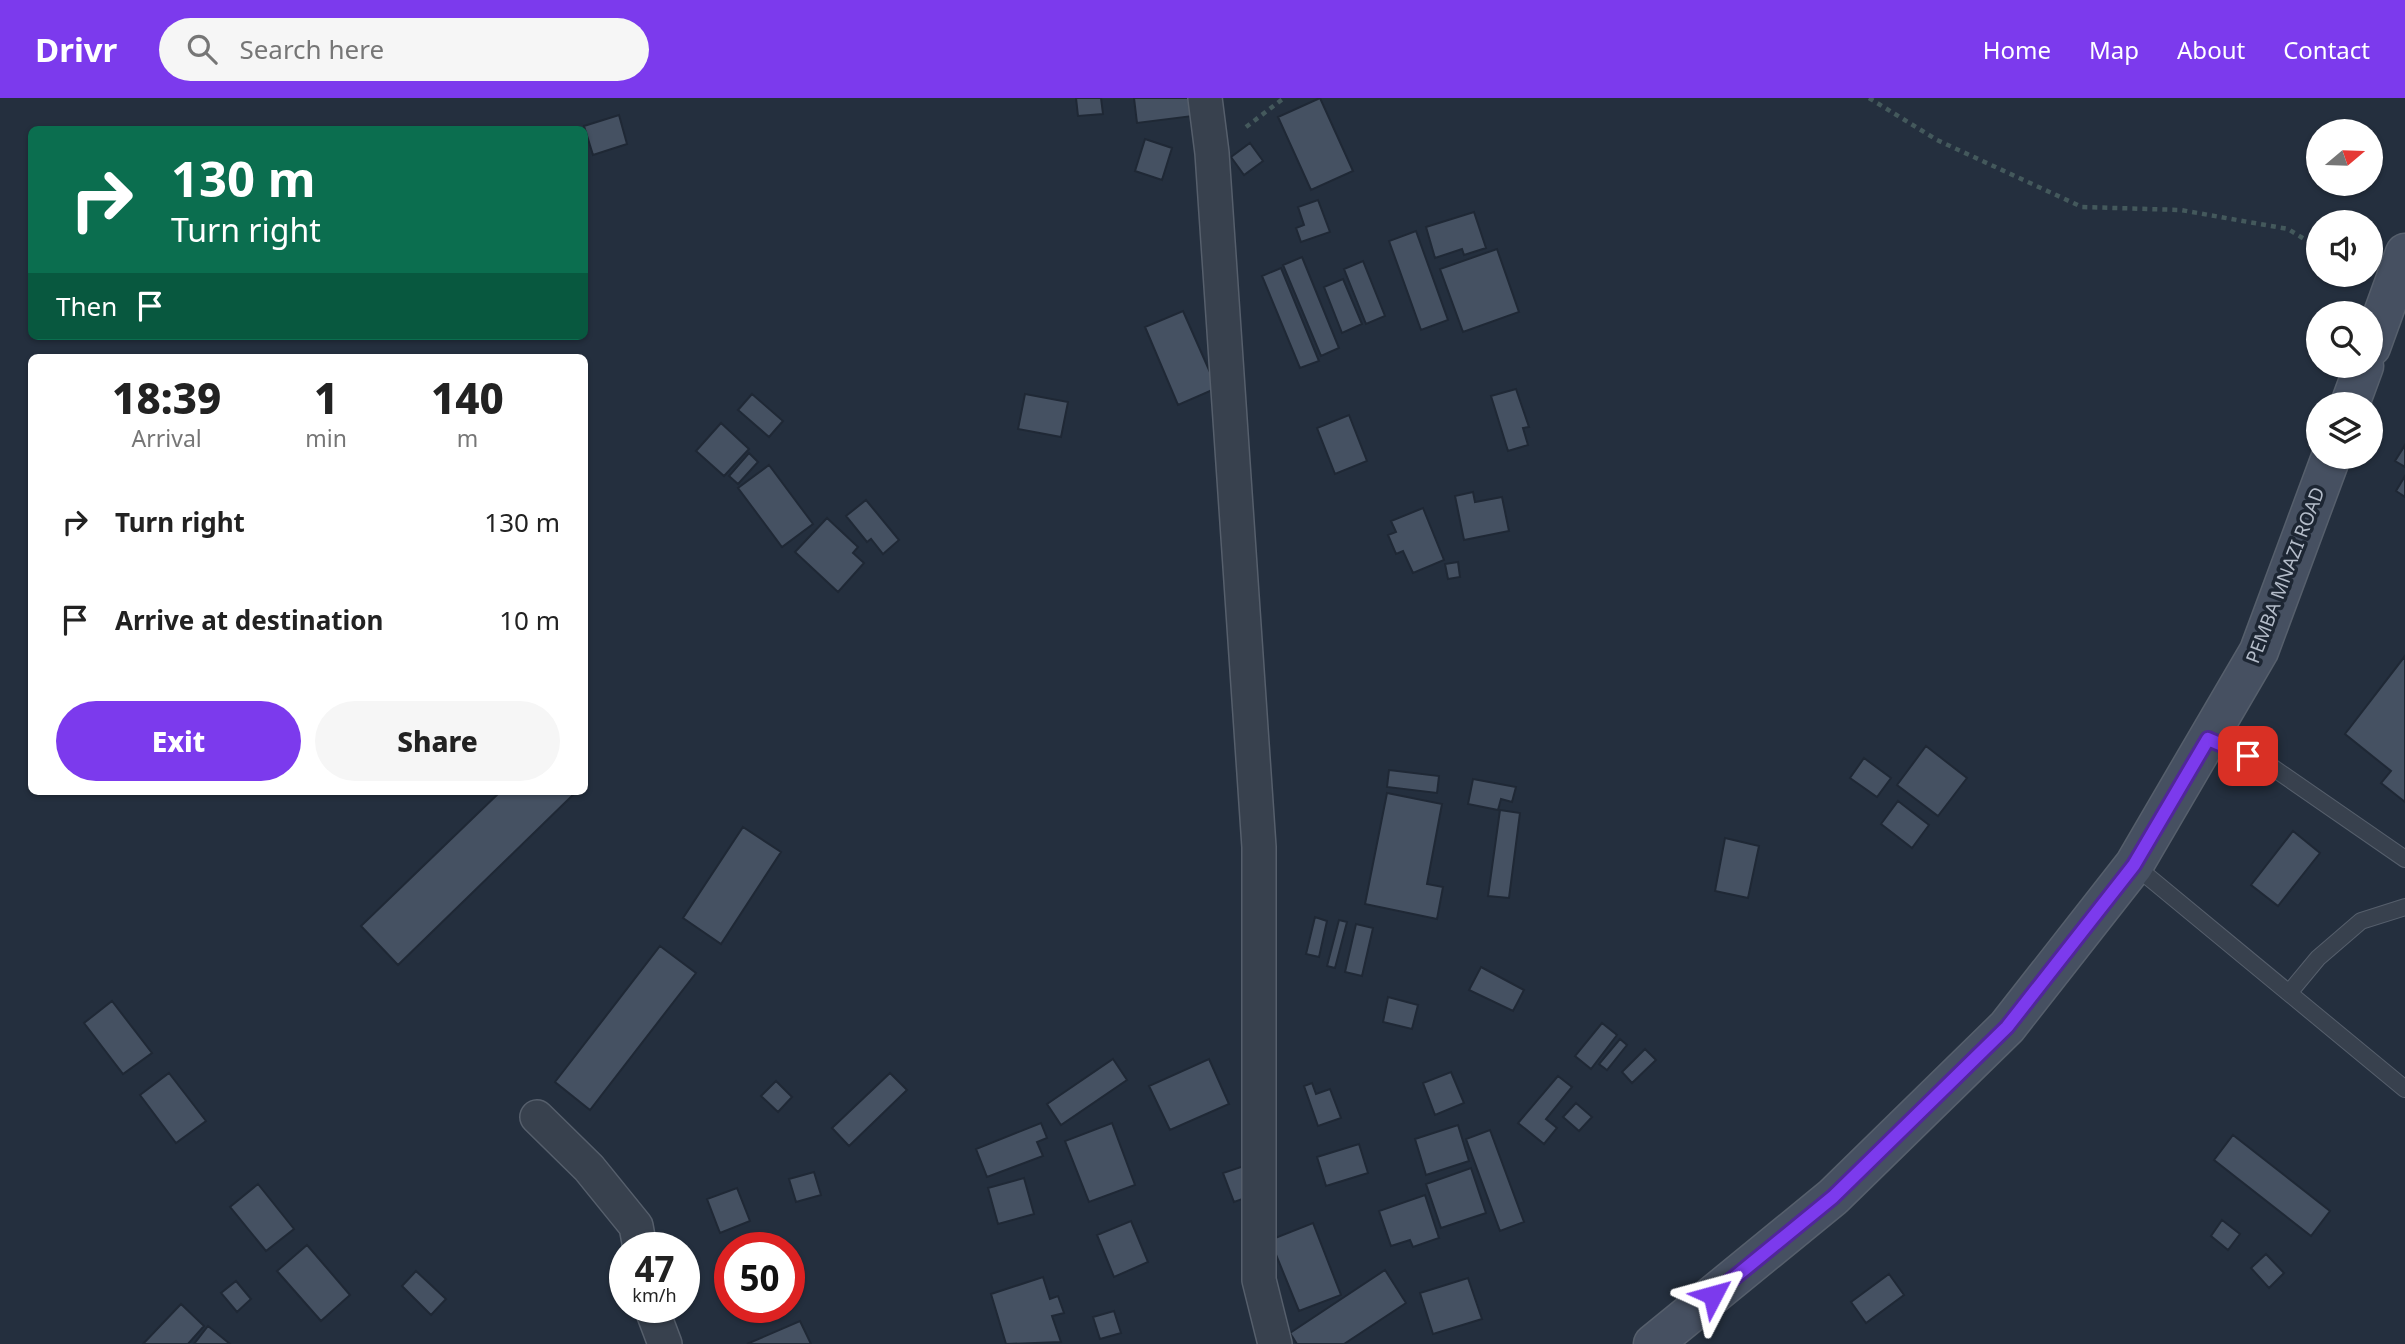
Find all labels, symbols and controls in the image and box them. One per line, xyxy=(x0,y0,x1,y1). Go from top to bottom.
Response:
search box xyxy=(159,18,649,81)
text: Drivr xyxy=(35,27,117,72)
icon: search xyxy=(183,30,221,68)
text: Search here xyxy=(239,31,384,67)
text: Home xyxy=(1983,33,2051,66)
text: Map xyxy=(2089,33,2139,66)
text: About xyxy=(2177,33,2245,66)
text: Contact xyxy=(2283,33,2370,66)
north arrow xyxy=(2306,119,2384,196)
map controls xyxy=(2306,119,2383,469)
text: 130 m xyxy=(171,145,316,211)
icon: right xyxy=(56,154,147,245)
text: Turn right xyxy=(171,208,321,251)
button: sound xyxy=(2306,210,2383,287)
icon: arrive xyxy=(131,287,169,325)
text: Then xyxy=(56,288,117,324)
button: search xyxy=(2306,301,2383,378)
text: 18:39 xyxy=(112,369,221,426)
text: 1 xyxy=(314,369,338,426)
text: 140 xyxy=(431,369,504,426)
button: layers xyxy=(2306,392,2383,469)
text: Arrival xyxy=(132,422,202,454)
text: min xyxy=(305,422,347,454)
text: m xyxy=(457,422,478,454)
street label: PEMBA MNAZI ROAD xyxy=(2239,483,2331,667)
icon: right xyxy=(56,503,94,541)
text: Turn right xyxy=(115,504,245,540)
text: 130 m xyxy=(484,504,560,540)
icon: arrive xyxy=(56,601,94,639)
text: Arrive at destination xyxy=(115,602,384,638)
text: 10 m xyxy=(499,602,560,638)
button: Exit xyxy=(56,701,301,781)
button: Share xyxy=(315,701,560,781)
pin xyxy=(2218,726,2278,786)
icon: arrive xyxy=(2229,737,2267,775)
speed limit sign: 50 xyxy=(714,1232,805,1323)
text: 47 xyxy=(634,1245,675,1292)
position arrow xyxy=(1676,1258,1750,1332)
text: km/h xyxy=(632,1283,677,1307)

